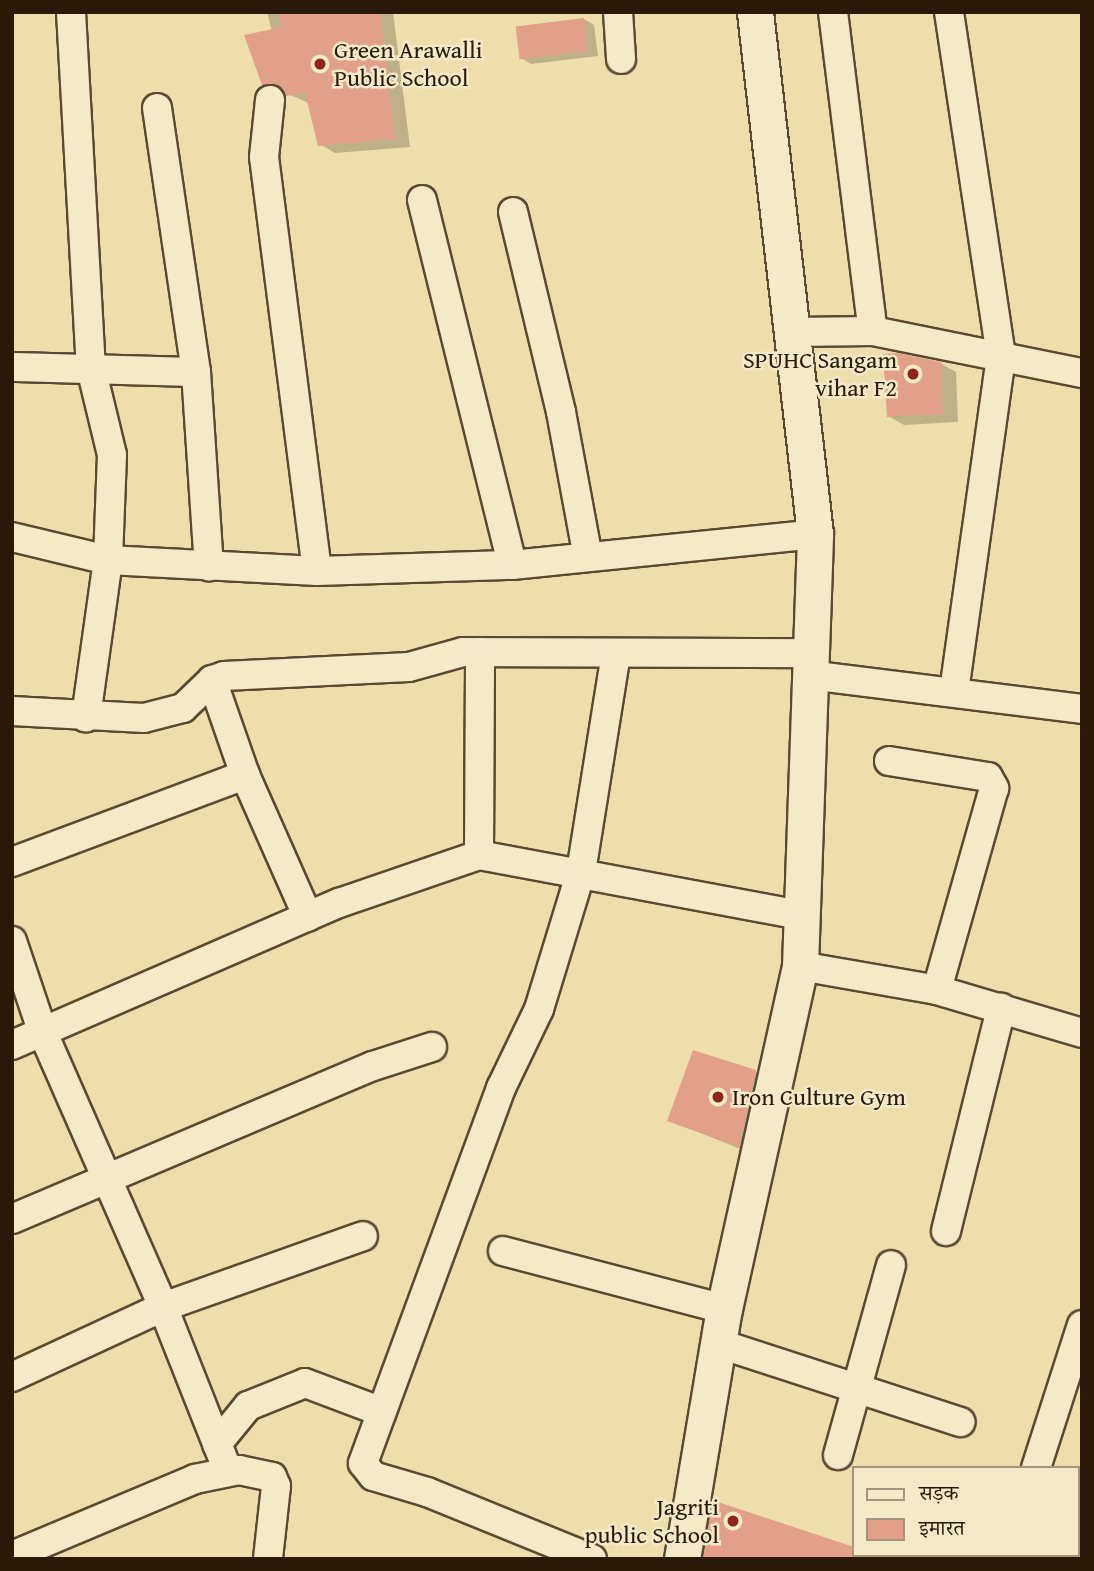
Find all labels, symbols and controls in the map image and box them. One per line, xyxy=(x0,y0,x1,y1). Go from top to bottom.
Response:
place label: Green Arawalli Public School xyxy=(334,36,482,92)
marker: Green Arawalli Public School xyxy=(312,56,328,72)
place label: SPUHC Sangam vihar F2 xyxy=(743,346,897,402)
marker: SPUHC Sangam vihar F2 xyxy=(903,364,923,384)
place label: Iron Culture Gym xyxy=(732,1083,906,1111)
marker: Iron Culture Gym xyxy=(710,1089,726,1105)
legend xyxy=(852,1466,1080,1557)
text: सड़क xyxy=(919,1477,958,1508)
place label: Jagriti public School xyxy=(585,1493,719,1549)
text: इमारत xyxy=(919,1512,965,1543)
marker: Jagriti public School xyxy=(725,1513,741,1529)

